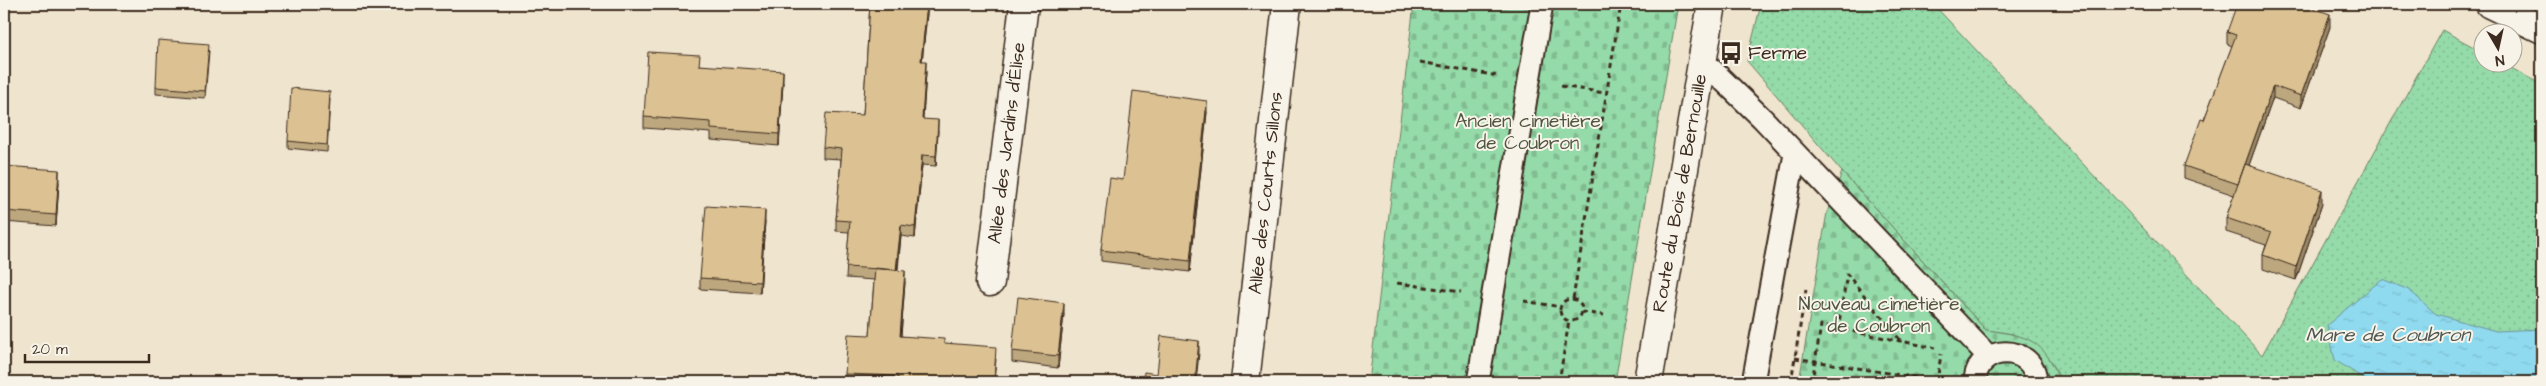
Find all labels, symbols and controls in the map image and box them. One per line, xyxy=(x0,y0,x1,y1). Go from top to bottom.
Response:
north arrow xyxy=(2474,22,2524,72)
bus stop icon: Ferme xyxy=(1718,40,1744,66)
place label: Ferme xyxy=(1748,40,1807,67)
street label: Allée des Jardins d'Élise xyxy=(981,41,1033,245)
text: N xyxy=(2494,49,2506,70)
street label: Route du Bois de Bernouille xyxy=(1646,72,1714,314)
street label: Allée des Courts Sillons xyxy=(1242,90,1290,296)
park label: Ancien cimetière de Coubron xyxy=(1455,108,1601,157)
park label: Nouveau cimetière de Coubron xyxy=(1799,291,1959,340)
water label: Mare de Coubron xyxy=(2306,321,2472,349)
scale bar xyxy=(25,331,149,363)
text: 20 m xyxy=(32,339,68,360)

